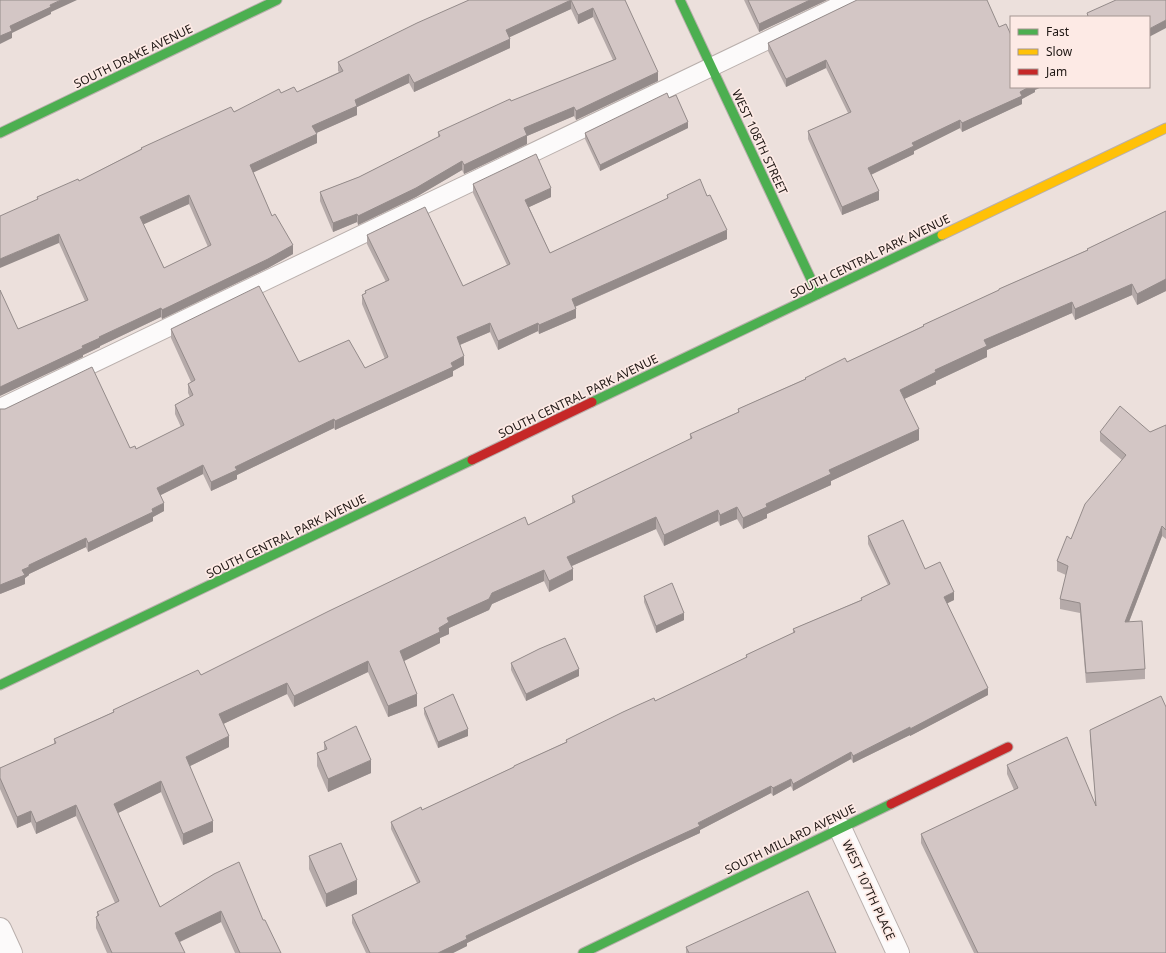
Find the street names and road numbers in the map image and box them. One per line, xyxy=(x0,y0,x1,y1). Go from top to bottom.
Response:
street label: SOUTH DRAKE AVENUE xyxy=(71,20,195,92)
street label: WEST 108TH STREET xyxy=(728,87,792,198)
street label: SOUTH CENTRAL PARK AVENUE xyxy=(787,210,953,302)
street label: SOUTH CENTRAL PARK AVENUE xyxy=(495,350,661,442)
street label: SOUTH CENTRAL PARK AVENUE xyxy=(203,490,369,582)
street label: SOUTH MILLARD AVENUE xyxy=(722,800,858,878)
street label: WEST 107TH PLACE xyxy=(838,837,900,943)

